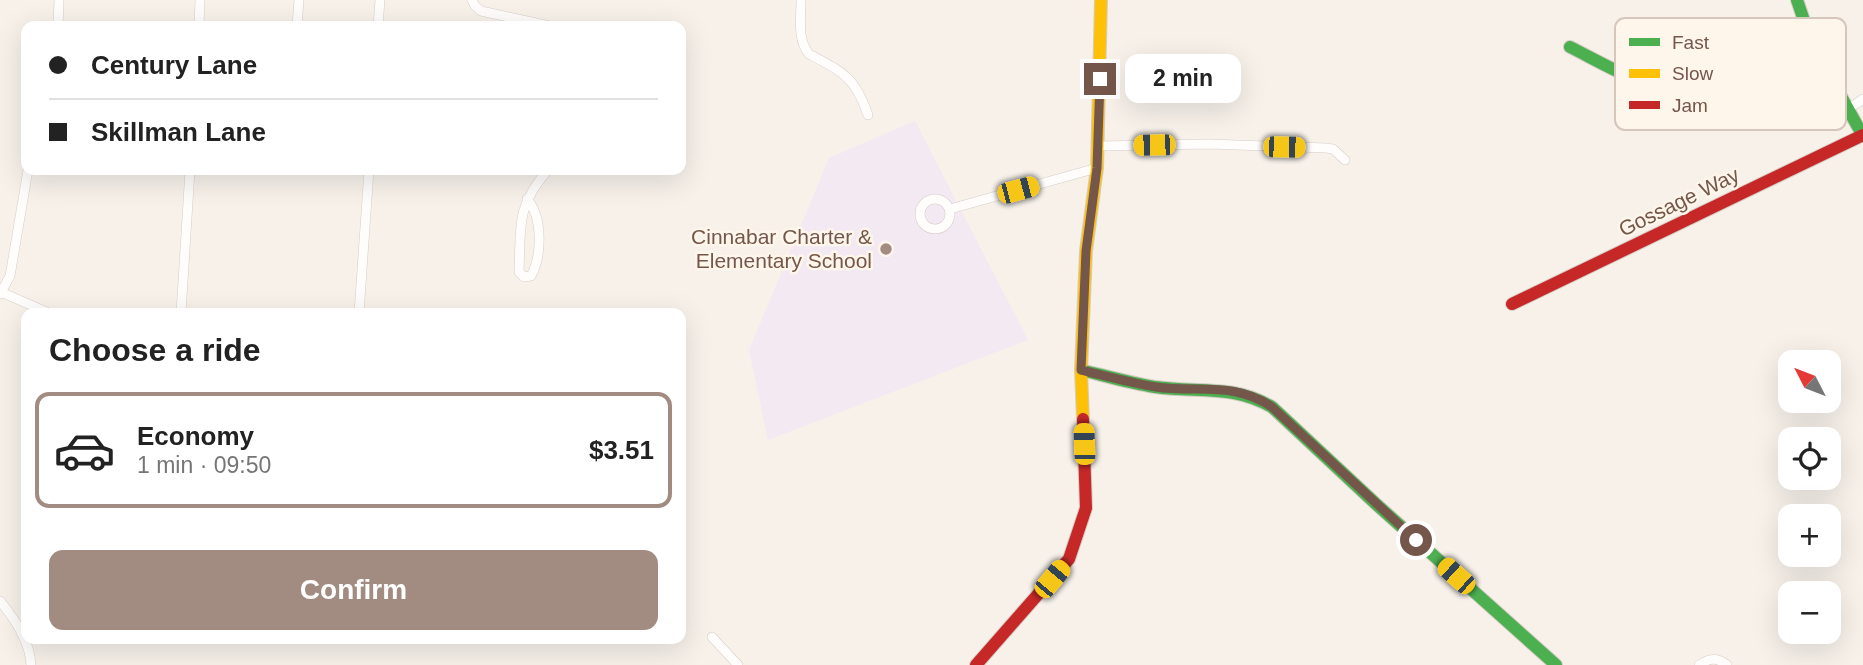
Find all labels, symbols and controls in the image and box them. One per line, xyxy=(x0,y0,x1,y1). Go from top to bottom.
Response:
legend xyxy=(1615,18,1846,130)
text: Fast xyxy=(1672,32,1710,53)
text: Century Lane xyxy=(91,50,257,80)
callout: 2 min xyxy=(1124,55,1240,104)
route end xyxy=(1084,63,1116,95)
text: Slow xyxy=(1672,63,1713,84)
text: 2 min xyxy=(1153,65,1213,91)
text: Jam xyxy=(1672,95,1708,116)
text: Skillman Lane xyxy=(91,117,266,147)
car xyxy=(1133,134,1176,156)
car xyxy=(1263,136,1306,158)
street label: Gossage Way xyxy=(1615,162,1743,241)
car xyxy=(995,174,1042,206)
place label: Cinnabar Charter & Elementary School xyxy=(691,225,872,272)
marker: Cinnabar Charter & Elementary School xyxy=(878,241,894,257)
text: Choose a ride xyxy=(49,332,261,368)
north arrow xyxy=(1778,350,1841,413)
map controls xyxy=(1778,350,1841,644)
icon: car xyxy=(53,419,116,482)
text: Economy xyxy=(137,421,254,451)
car xyxy=(1073,423,1096,465)
button: locate xyxy=(1778,427,1841,490)
text: $3.51 xyxy=(589,435,654,465)
text: 1 min · 09:50 xyxy=(137,452,271,478)
button: + xyxy=(1778,504,1841,567)
route start xyxy=(1400,524,1432,556)
button: Confirm xyxy=(49,550,658,630)
car xyxy=(1434,554,1479,598)
car xyxy=(1031,556,1074,602)
button: − xyxy=(1778,581,1841,644)

